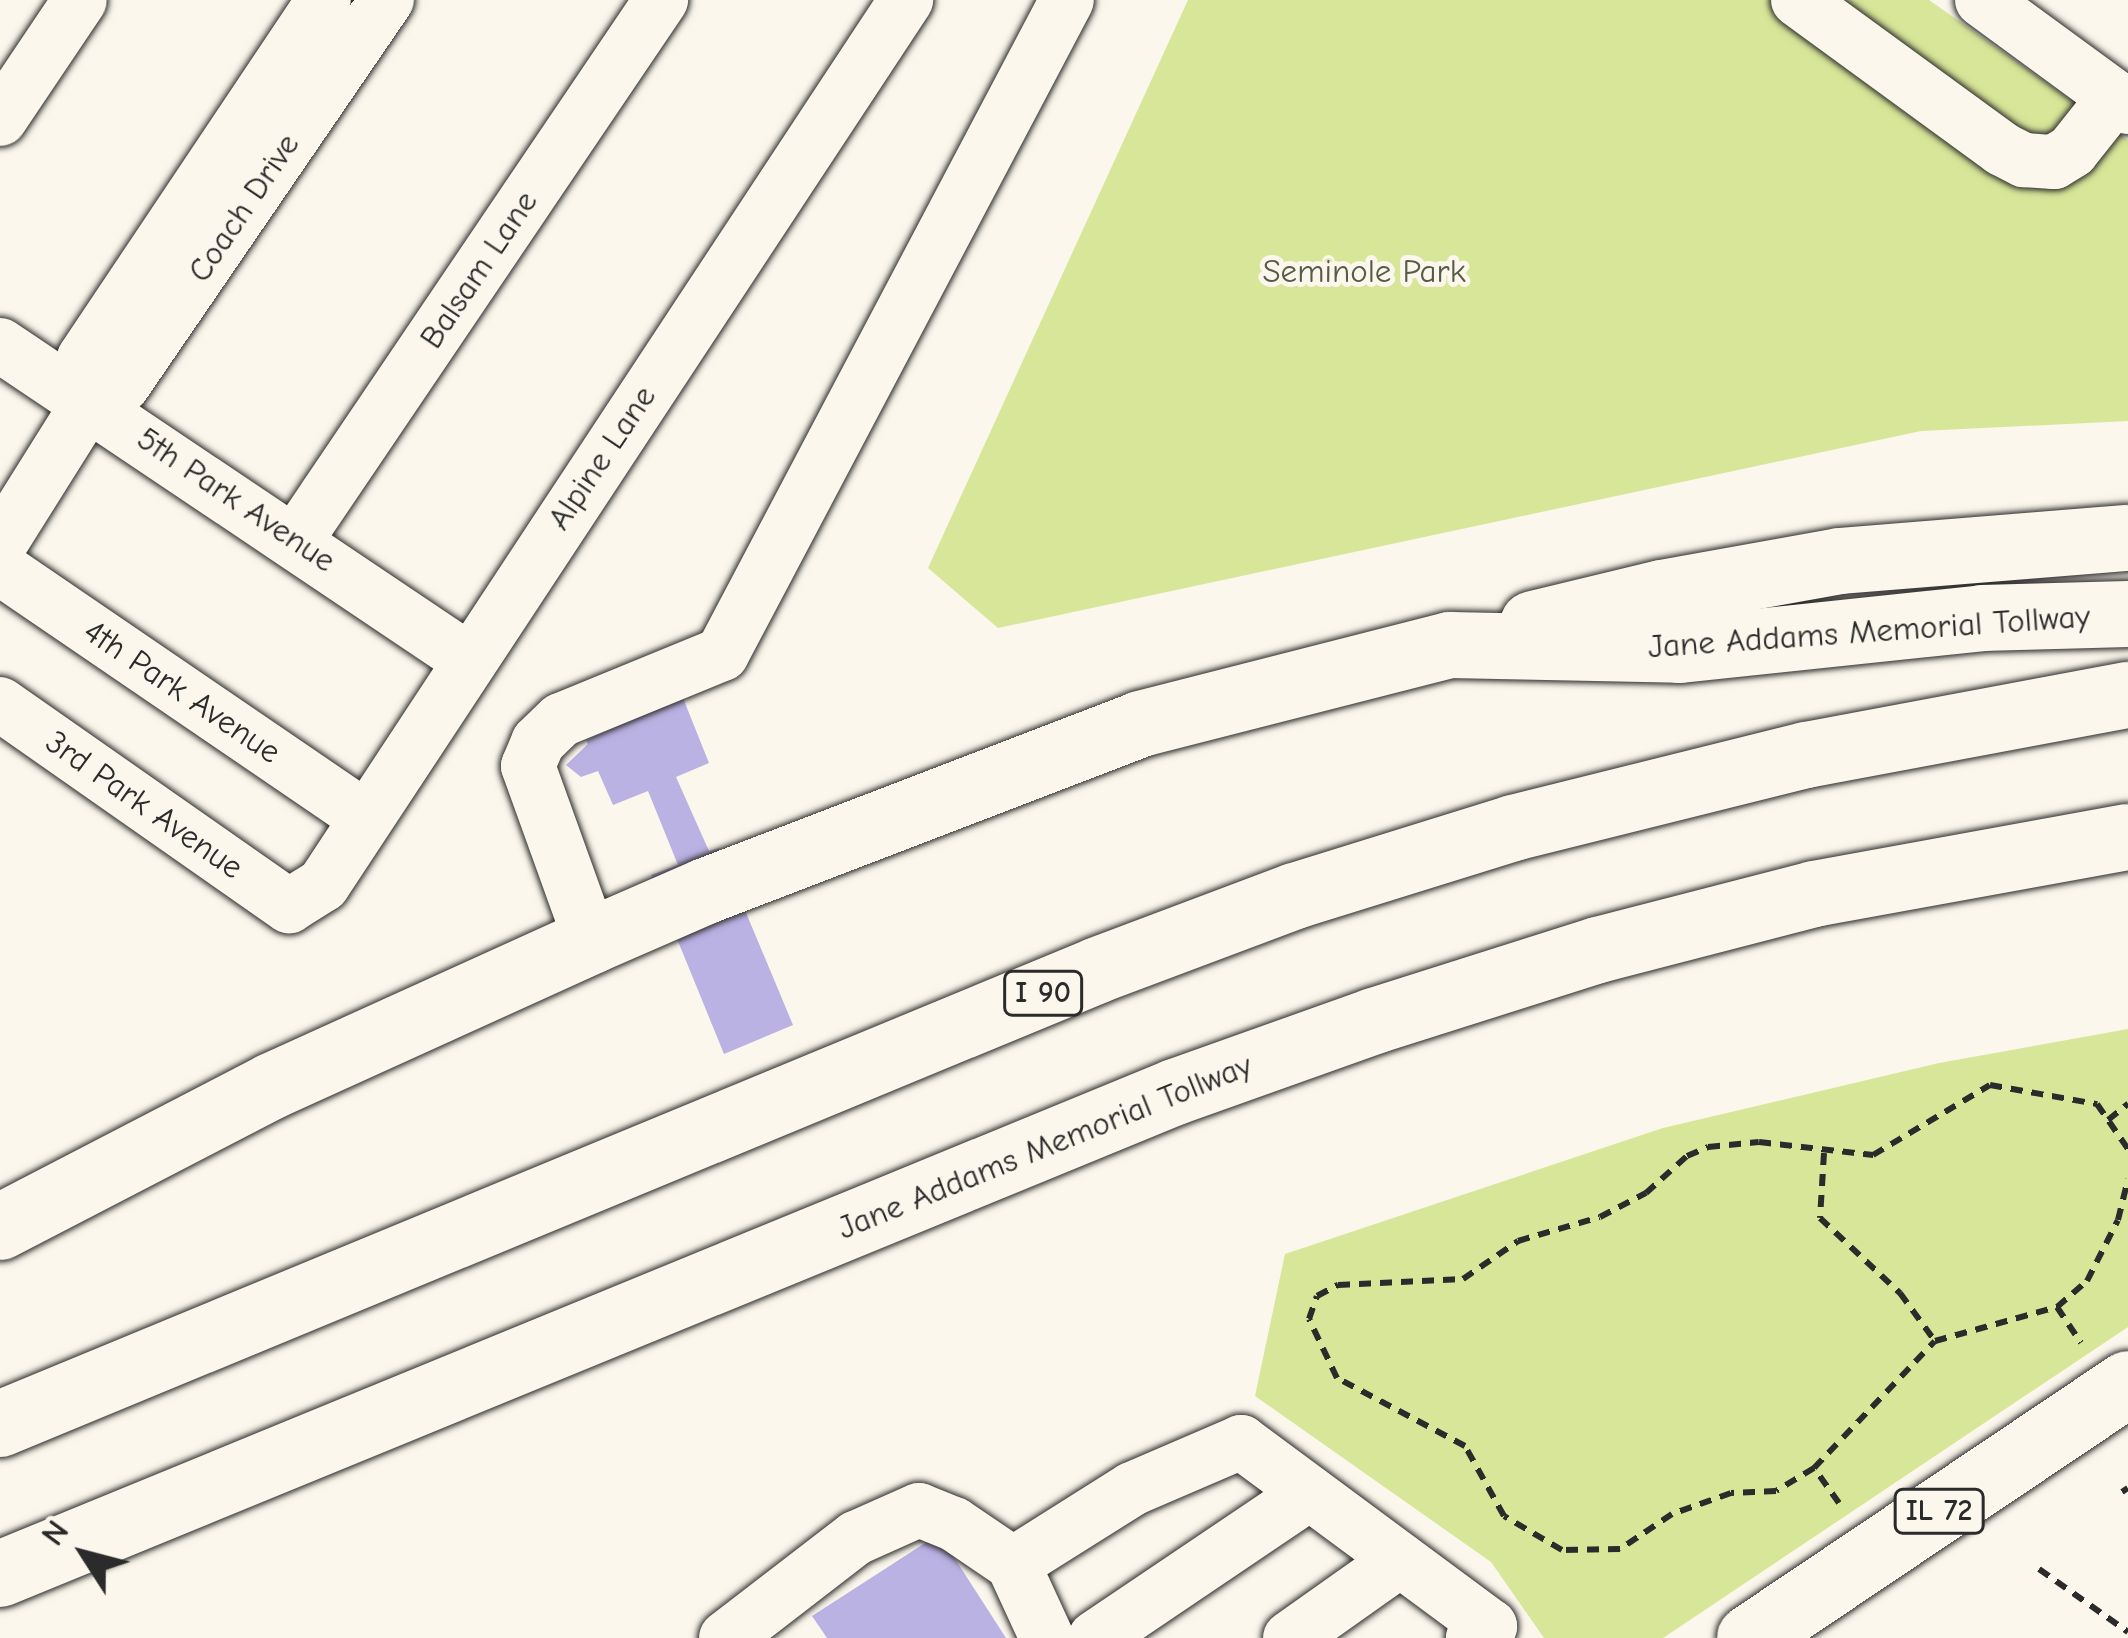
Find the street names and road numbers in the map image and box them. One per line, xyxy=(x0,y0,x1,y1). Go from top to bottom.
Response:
street label: Coach Drive xyxy=(180,126,308,290)
street label: Balsam Lane xyxy=(412,184,546,356)
street label: Alpine Lane xyxy=(539,379,665,537)
street label: 5th Park Avenue xyxy=(129,419,343,581)
street label: Jane Addams Memorial Tollway xyxy=(1647,597,2091,667)
street label: 4th Park Avenue xyxy=(76,612,288,772)
street label: 3rd Park Avenue xyxy=(38,722,250,888)
road number: I 90 xyxy=(1001,969,1085,1017)
street label: Jane Addams Memorial Tollway xyxy=(832,1046,1258,1248)
road number: IL 72 xyxy=(1891,1487,1987,1535)

